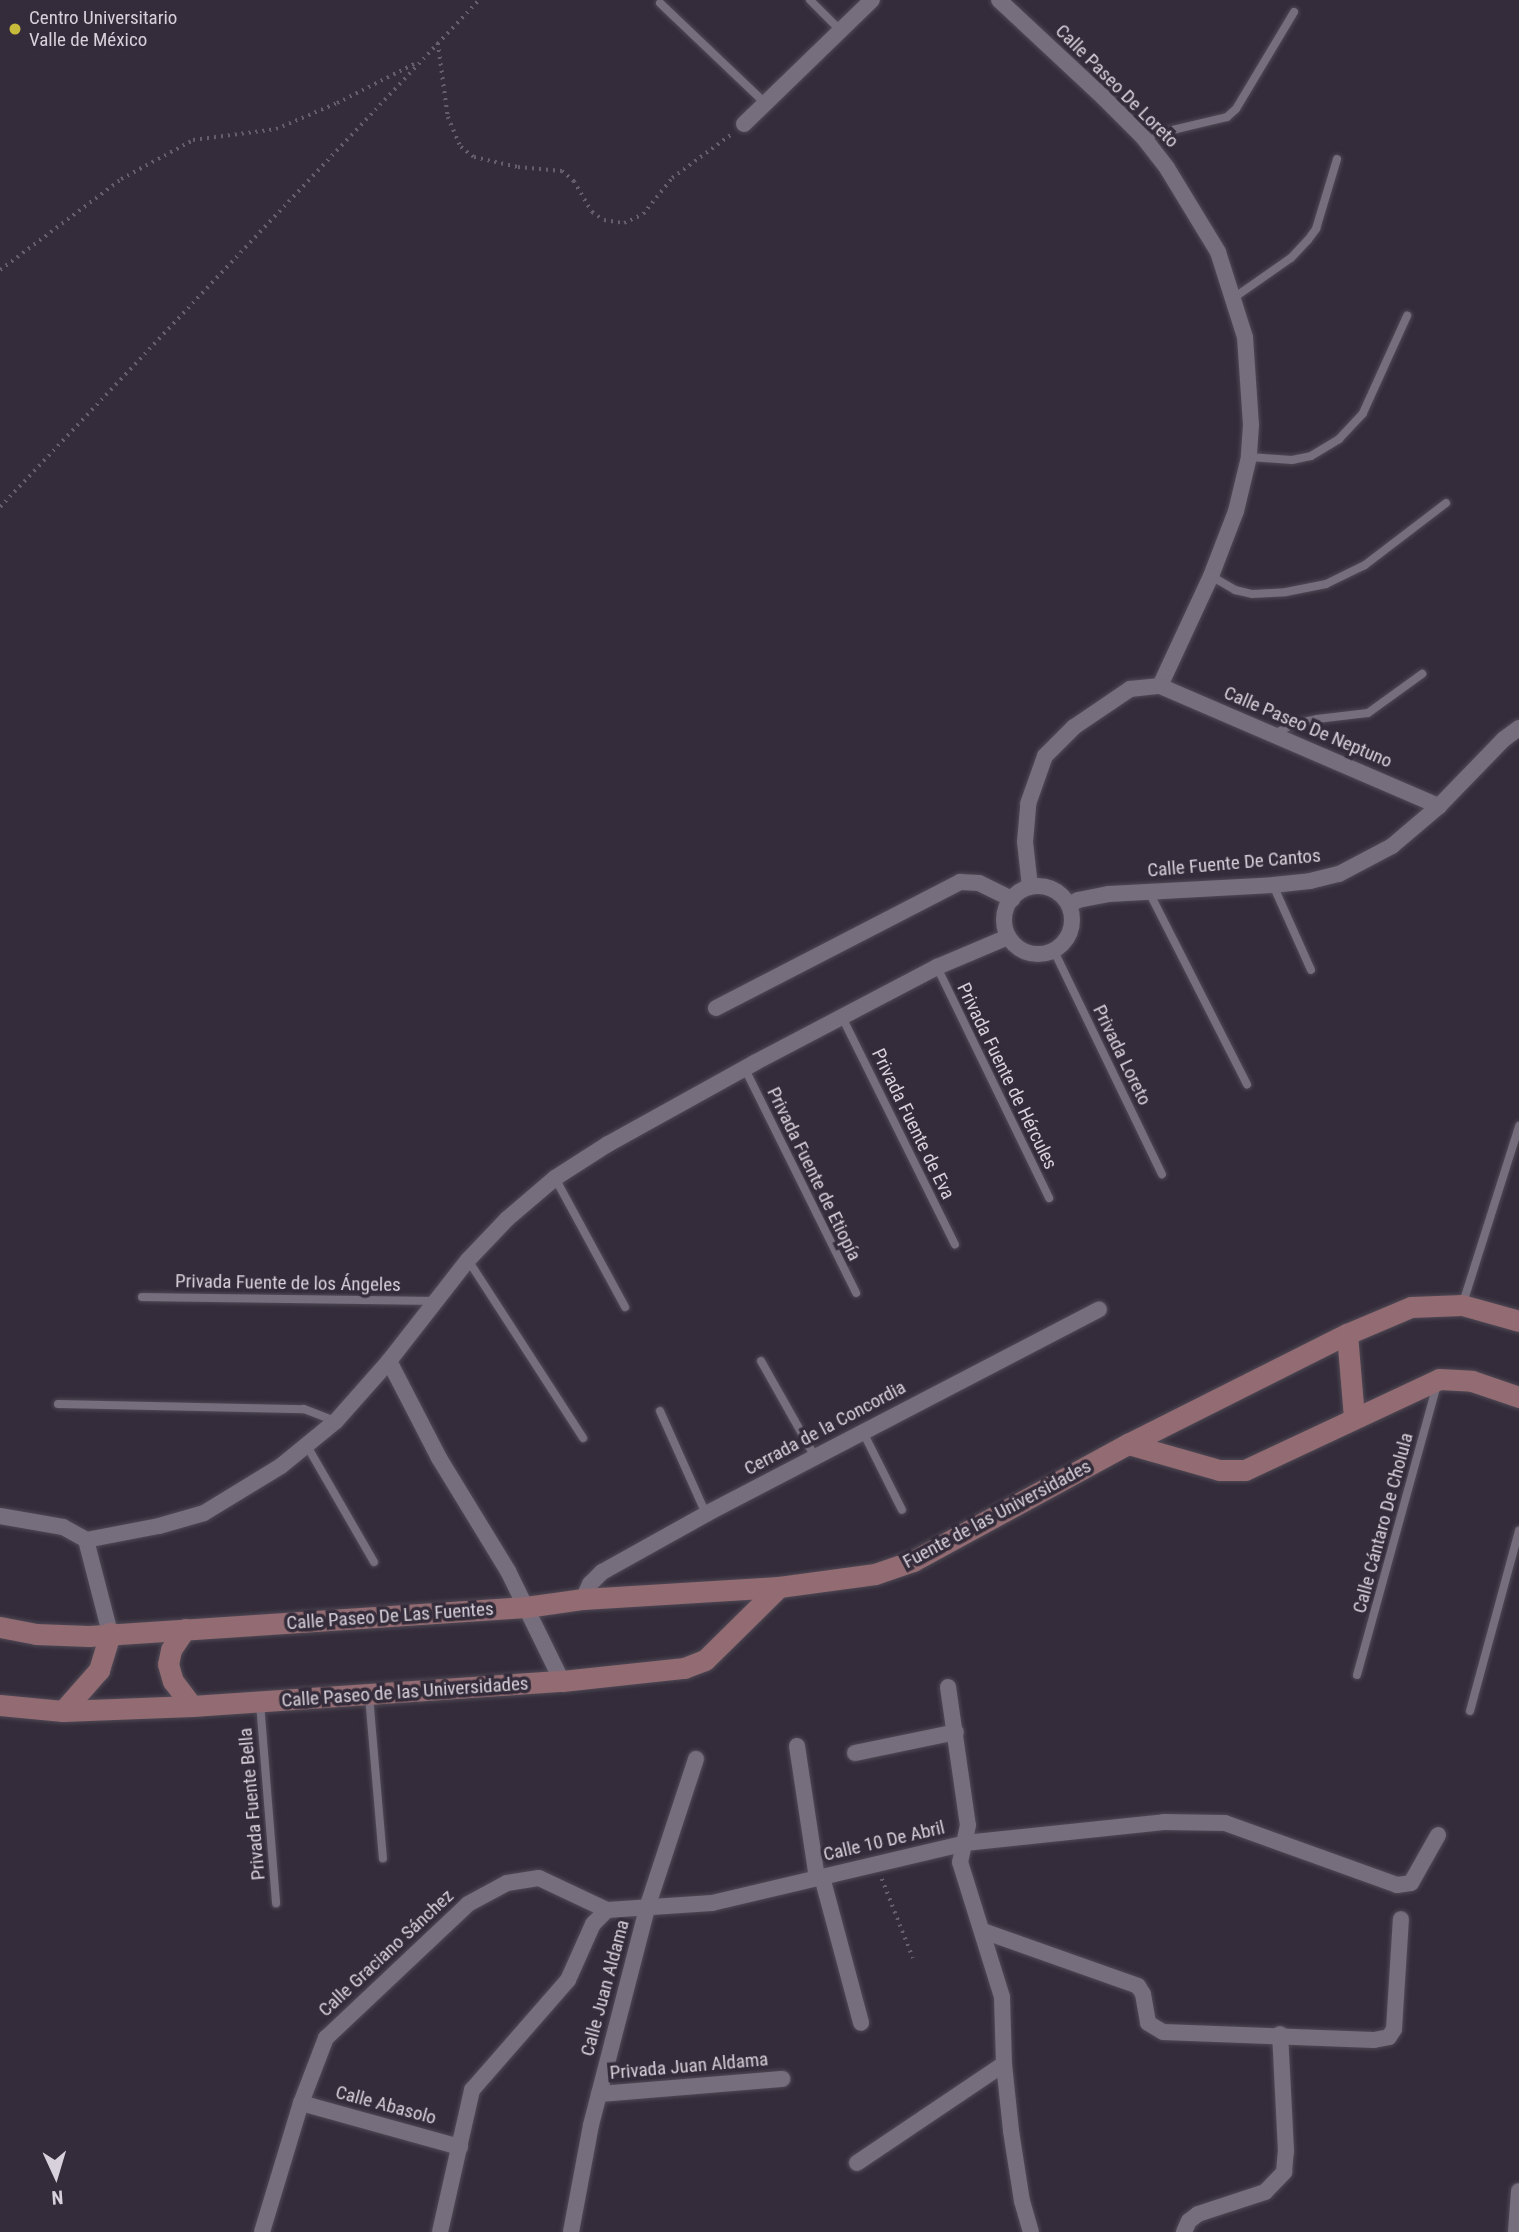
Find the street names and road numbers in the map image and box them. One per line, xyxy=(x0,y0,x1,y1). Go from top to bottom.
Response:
street label: Calle Paseo De Loreto xyxy=(1051,20,1183,152)
street label: Calle Paseo De Neptuno xyxy=(1220,681,1396,773)
street label: Calle Fuente De Cantos xyxy=(1146,844,1322,882)
street label: Privada Fuente de Hércules xyxy=(952,979,1062,1173)
street label: Privada Loreto xyxy=(1088,1001,1156,1109)
street label: Privada Fuente de Eva xyxy=(867,1045,959,1203)
street label: Privada Fuente de Etiopía xyxy=(762,1083,866,1265)
street label: Privada Fuente de los Ángeles xyxy=(175,1270,401,1296)
street label: Cerrada de la Concordia xyxy=(740,1376,910,1480)
street label: Calle Cántaro De Cholula xyxy=(1348,1430,1418,1616)
street label: Fuente de las Universidades xyxy=(899,1455,1095,1573)
street label: Calle Paseo De Las Fuentes xyxy=(286,1597,494,1635)
street label: Calle Paseo de las Universidades xyxy=(281,1672,529,1712)
street label: Privada Fuente Bella xyxy=(234,1727,270,1881)
street label: Calle 10 De Abril xyxy=(821,1816,947,1866)
street label: Calle Graciano Sánchez xyxy=(314,1885,458,2021)
street label: Calle Juan Aldama xyxy=(576,1917,634,2059)
street label: Privada Juan Aldama xyxy=(609,2048,769,2084)
street label: Calle Abasolo xyxy=(333,2081,439,2129)

